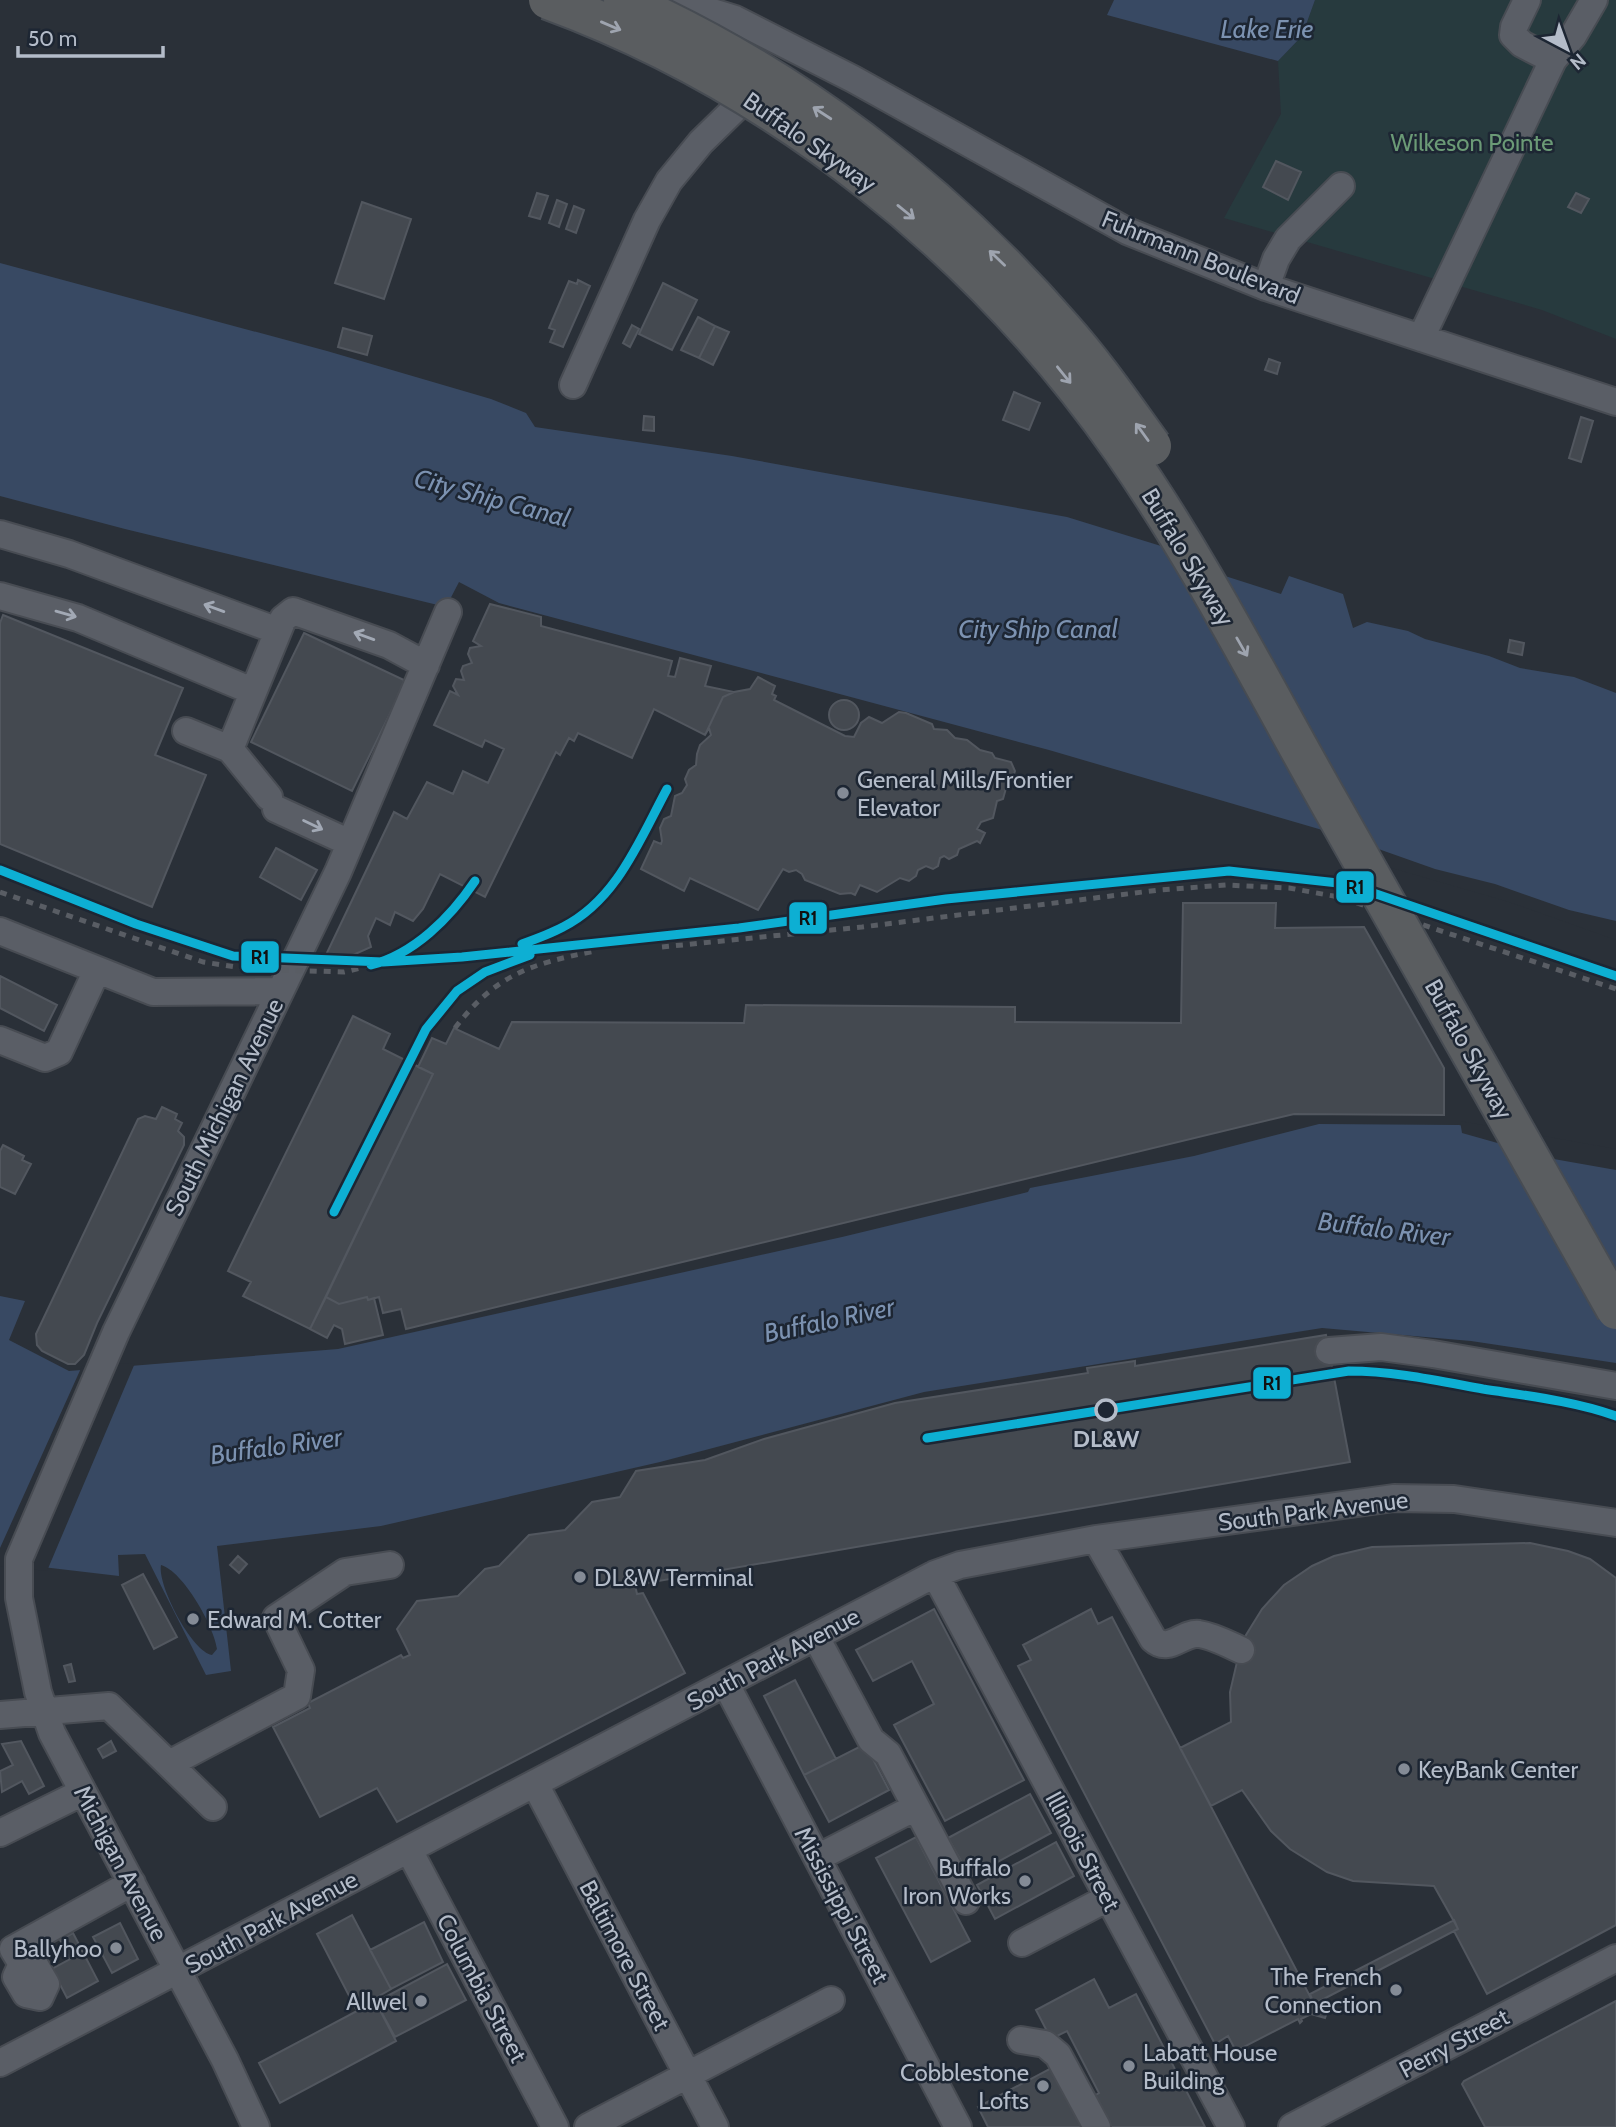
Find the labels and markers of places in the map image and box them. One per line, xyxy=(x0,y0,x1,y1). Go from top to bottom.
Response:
place label: General Mills/Frontier Elevator xyxy=(857,765,1073,822)
marker: General Mills/Frontier Elevator xyxy=(835,785,851,801)
marker: DL&W xyxy=(1095,1399,1117,1421)
place label: DL&W xyxy=(1073,1424,1139,1453)
place label: DL&W Terminal xyxy=(594,1563,754,1592)
marker: DL&W Terminal xyxy=(572,1569,588,1585)
place label: Edward M. Cotter xyxy=(207,1605,382,1634)
marker: Edward M. Cotter xyxy=(185,1611,201,1627)
place label: KeyBank Center xyxy=(1418,1755,1578,1784)
marker: KeyBank Center xyxy=(1396,1761,1412,1777)
place label: Buffalo Iron Works xyxy=(903,1853,1011,1910)
marker: Buffalo Iron Works xyxy=(1017,1873,1033,1889)
place label: Ballyhoo xyxy=(13,1934,102,1963)
marker: Ballyhoo xyxy=(108,1940,124,1956)
place label: The French Connection xyxy=(1265,1962,1382,2019)
marker: The French Connection xyxy=(1388,1982,1404,1998)
place label: Allwel xyxy=(346,1987,407,2016)
marker: Allwel xyxy=(413,1993,429,2009)
place label: Labatt House Building xyxy=(1143,2038,1277,2095)
place label: Cobblestone Lofts xyxy=(900,2058,1029,2115)
marker: Labatt House Building xyxy=(1121,2058,1137,2074)
marker: Cobblestone Lofts xyxy=(1035,2078,1051,2094)

